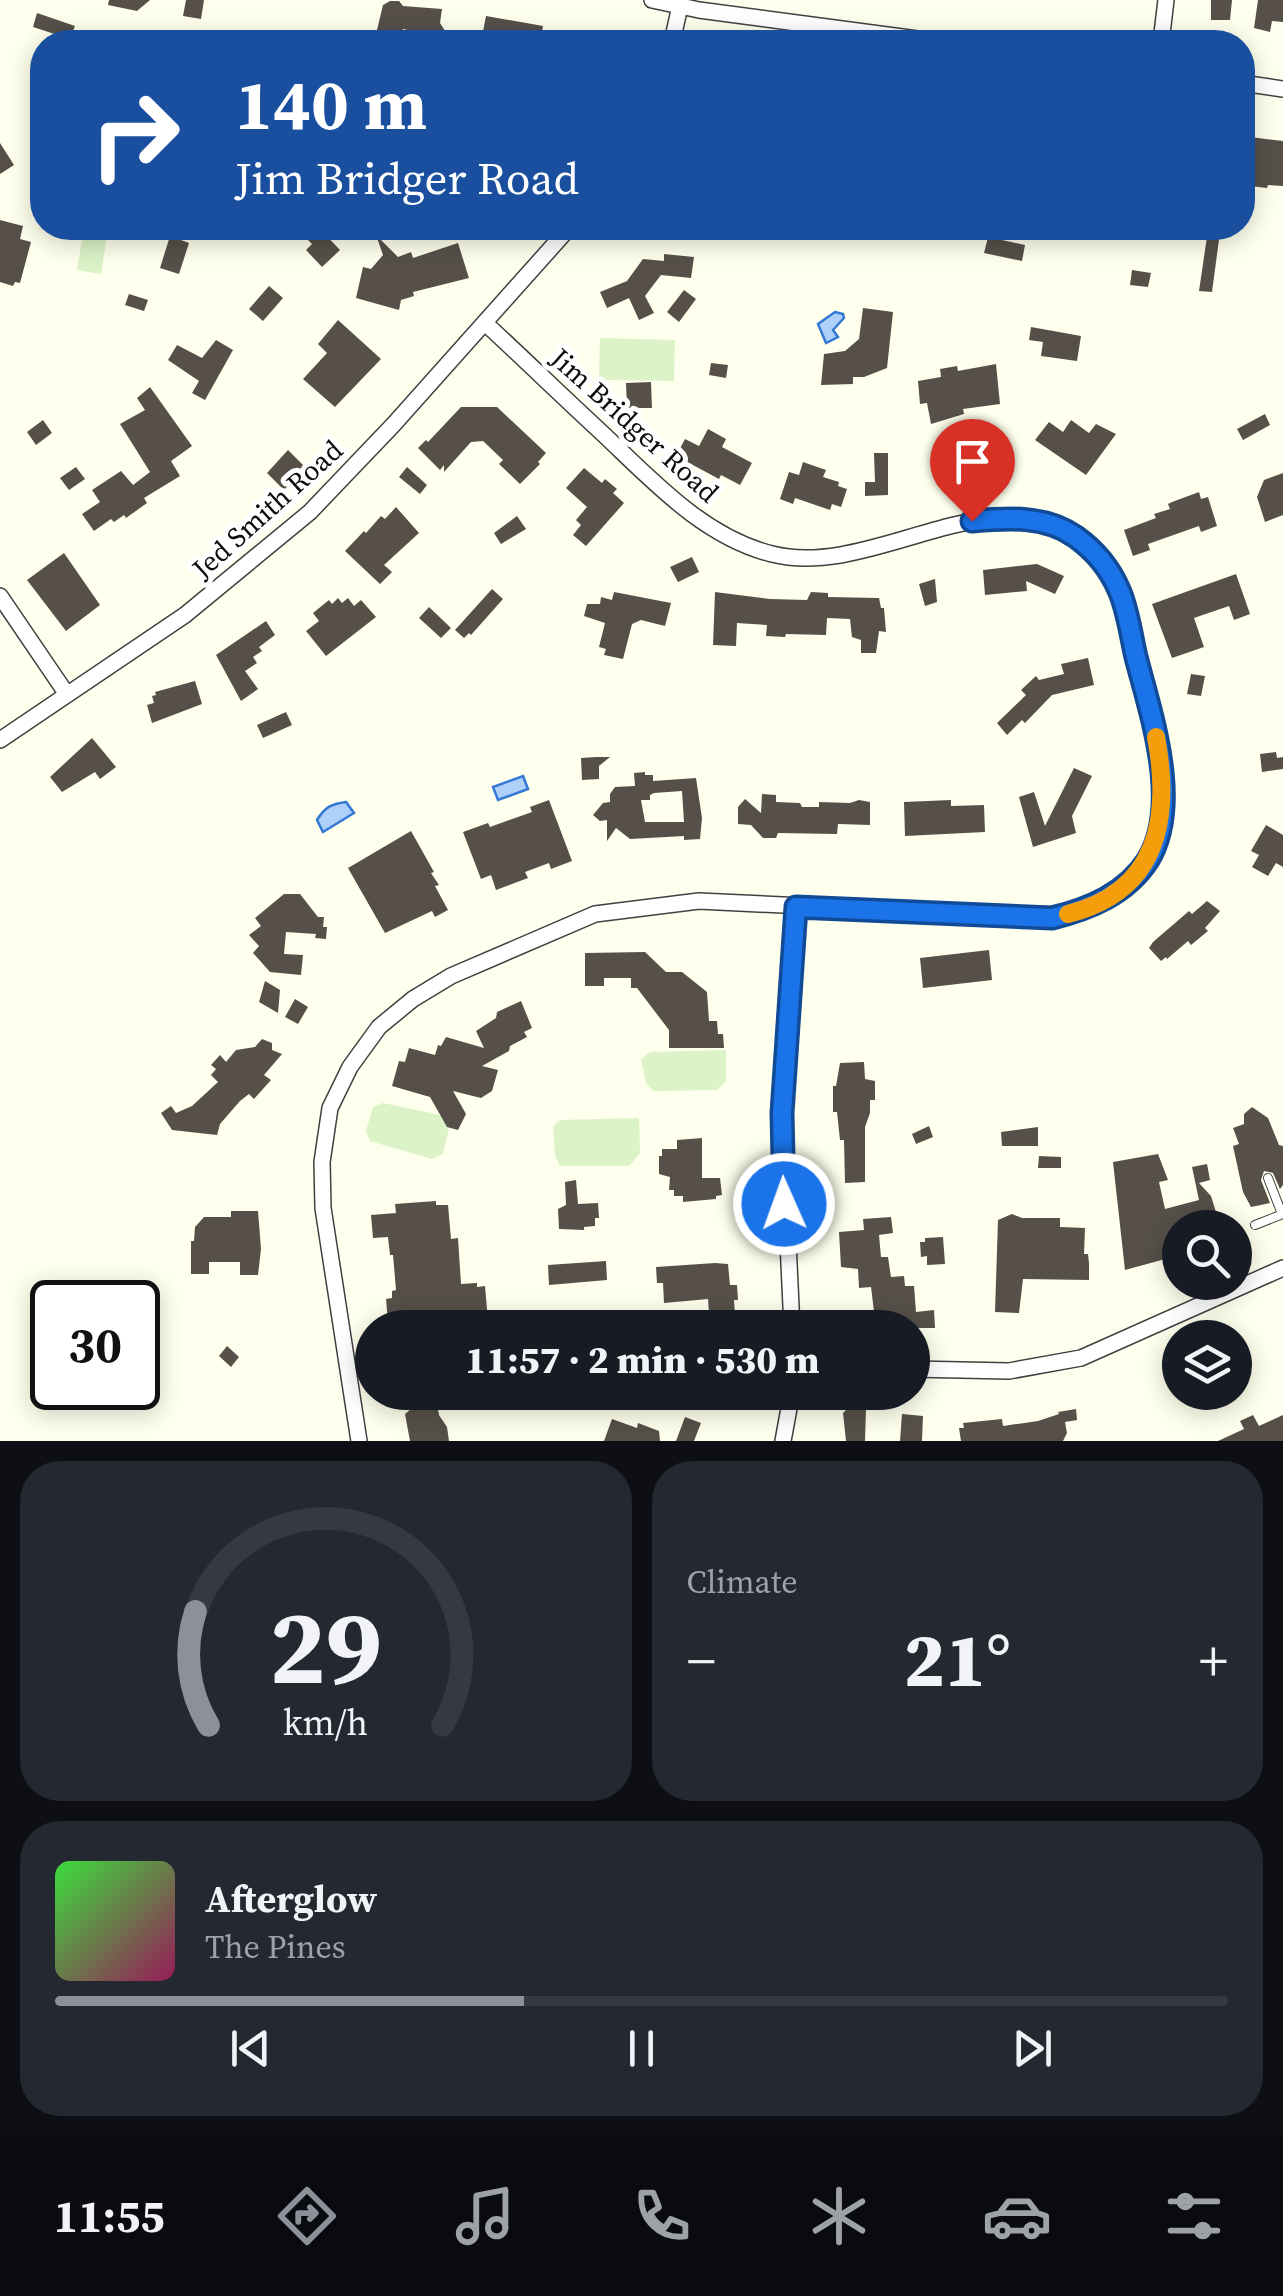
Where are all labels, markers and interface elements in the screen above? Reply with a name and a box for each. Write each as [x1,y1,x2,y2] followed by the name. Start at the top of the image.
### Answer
[235,56,427,152] text: 140 m
[70,70,200,200] icon: right
[235,147,579,209] text: Jim Bridger Road
[542,339,727,511] street label: Jim Bridger Road
[930,419,1015,522] pin
[183,431,351,587] street label: Jed Smith Road
[945,434,1000,489] icon: arrive
[732,1152,836,1256] position arrow
[1162,1210,1252,1410] map controls
[1162,1210,1252,1300] button: search
[30,1280,160,1410] speed limit sign: 30
[1162,1320,1252,1410] button: layers
[465,1334,820,1386] text: 11:57 · 2 min · 530 m
[687,1560,798,1604] text: Climate
[269,1575,382,1718] text: 29
[904,1608,1011,1711] text: 21°
[687,1623,716,1698] text: −
[1199,1623,1228,1698] text: +
[283,1698,368,1747] text: km/h
[205,1873,377,1925] text: Afterglow
[205,1925,346,1969] text: The Pines
[223,2021,278,2076] icon: previous
[614,2021,669,2076] icon: pause
[1005,2021,1060,2076] icon: next
[272,2181,342,2251] icon: directions
[450,2181,520,2251] icon: music
[627,2181,697,2251] icon: phone
[804,2181,874,2251] icon: climate
[982,2181,1052,2251] icon: car
[1159,2181,1229,2251] icon: filters
[54,2185,165,2247] text: 11:55

